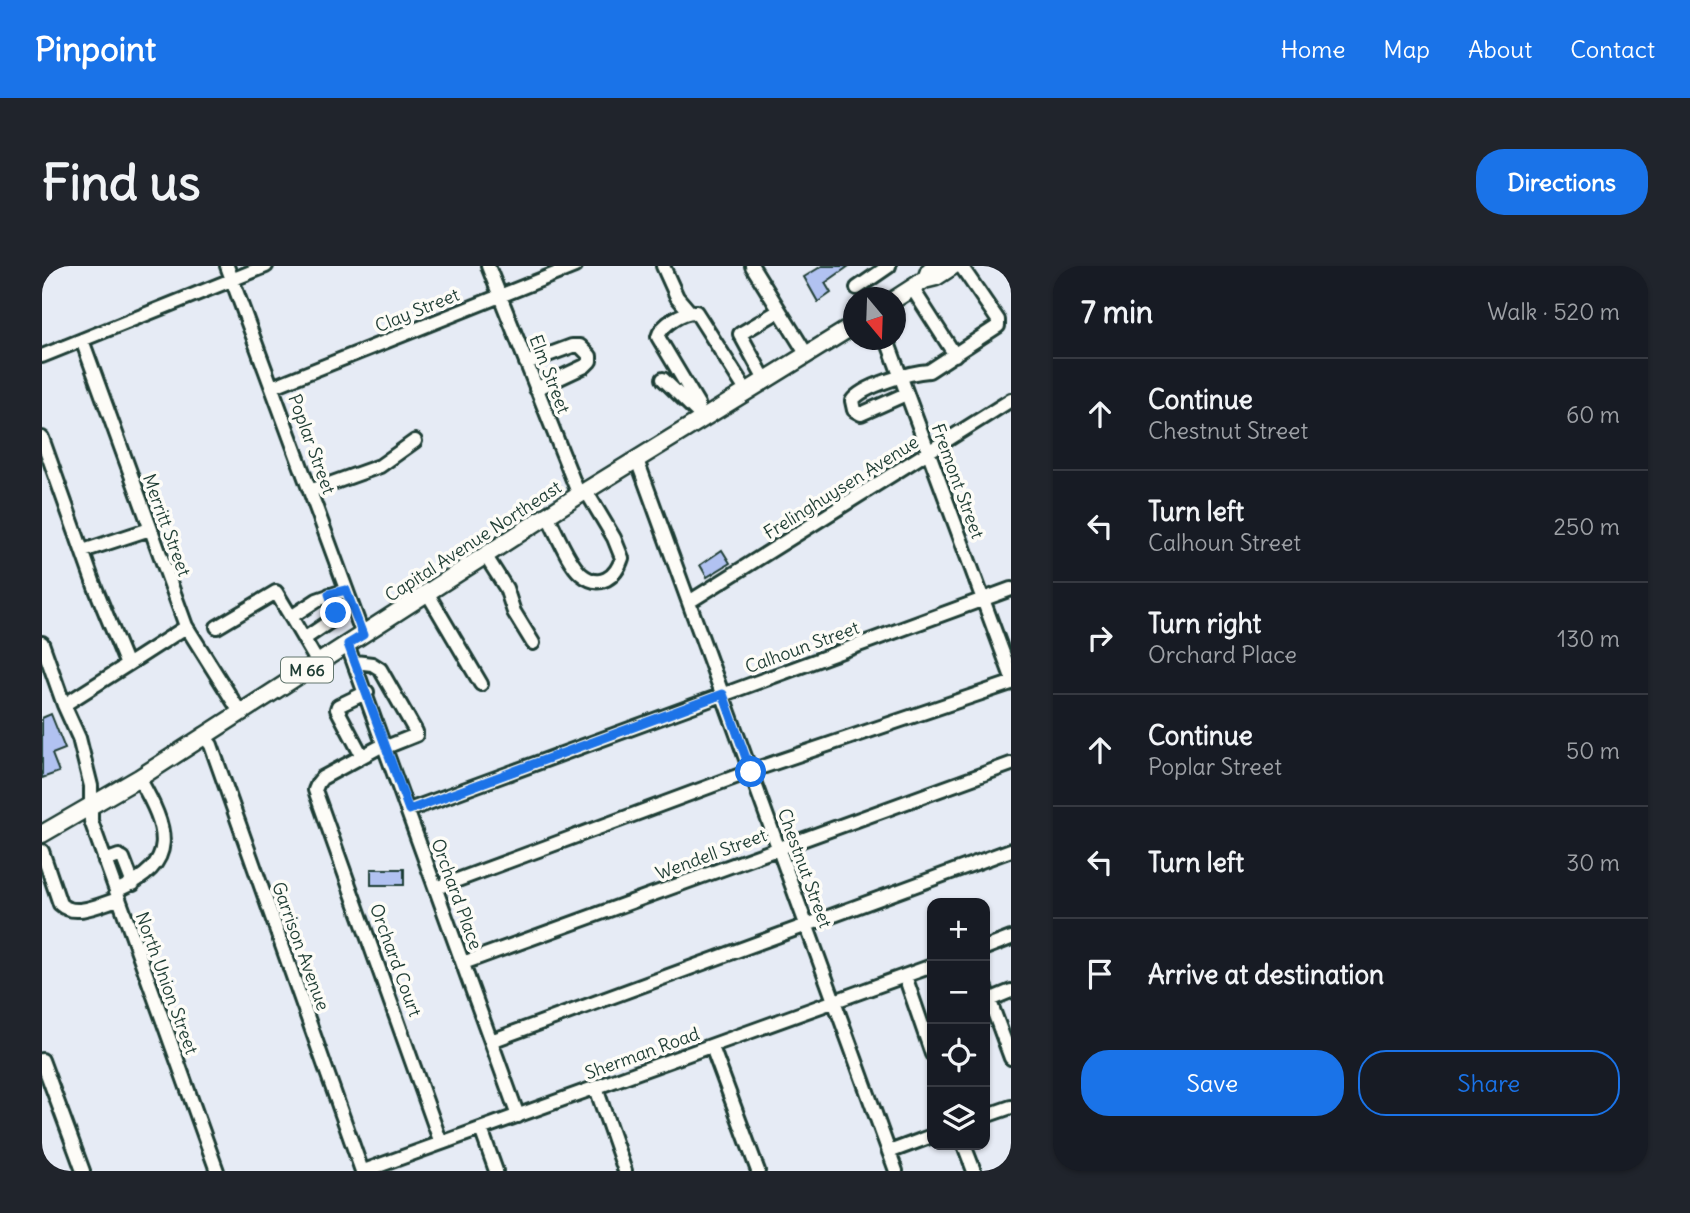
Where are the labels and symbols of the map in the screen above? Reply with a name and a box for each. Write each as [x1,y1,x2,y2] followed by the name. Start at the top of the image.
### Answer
[372,283,462,337] street label: Clay Street
[843,287,906,350] north arrow
[524,331,576,417] street label: Elm Street
[283,391,341,497] street label: Poplar Street
[927,420,989,542] street label: Fremont Street
[759,430,923,544] street label: Frelinghuysen Avenue
[138,471,196,579] street label: Merritt Street
[380,475,566,607] street label: Capital Avenue Northeast
[320,597,351,628] route end
[742,616,862,678] street label: Calhoun Street
[281,658,333,682] road number: M 66
[735,756,766,787] route start
[773,805,837,931] street label: Chestnut Street
[652,823,770,885] street label: Wendell Street
[426,835,488,953] street label: Orchard Place
[267,878,335,1014] street label: Garrison Avenue
[365,900,427,1020] street label: Orchard Court
[131,909,203,1057] street label: North Union Street
[581,1021,703,1084] street label: Sherman Road

